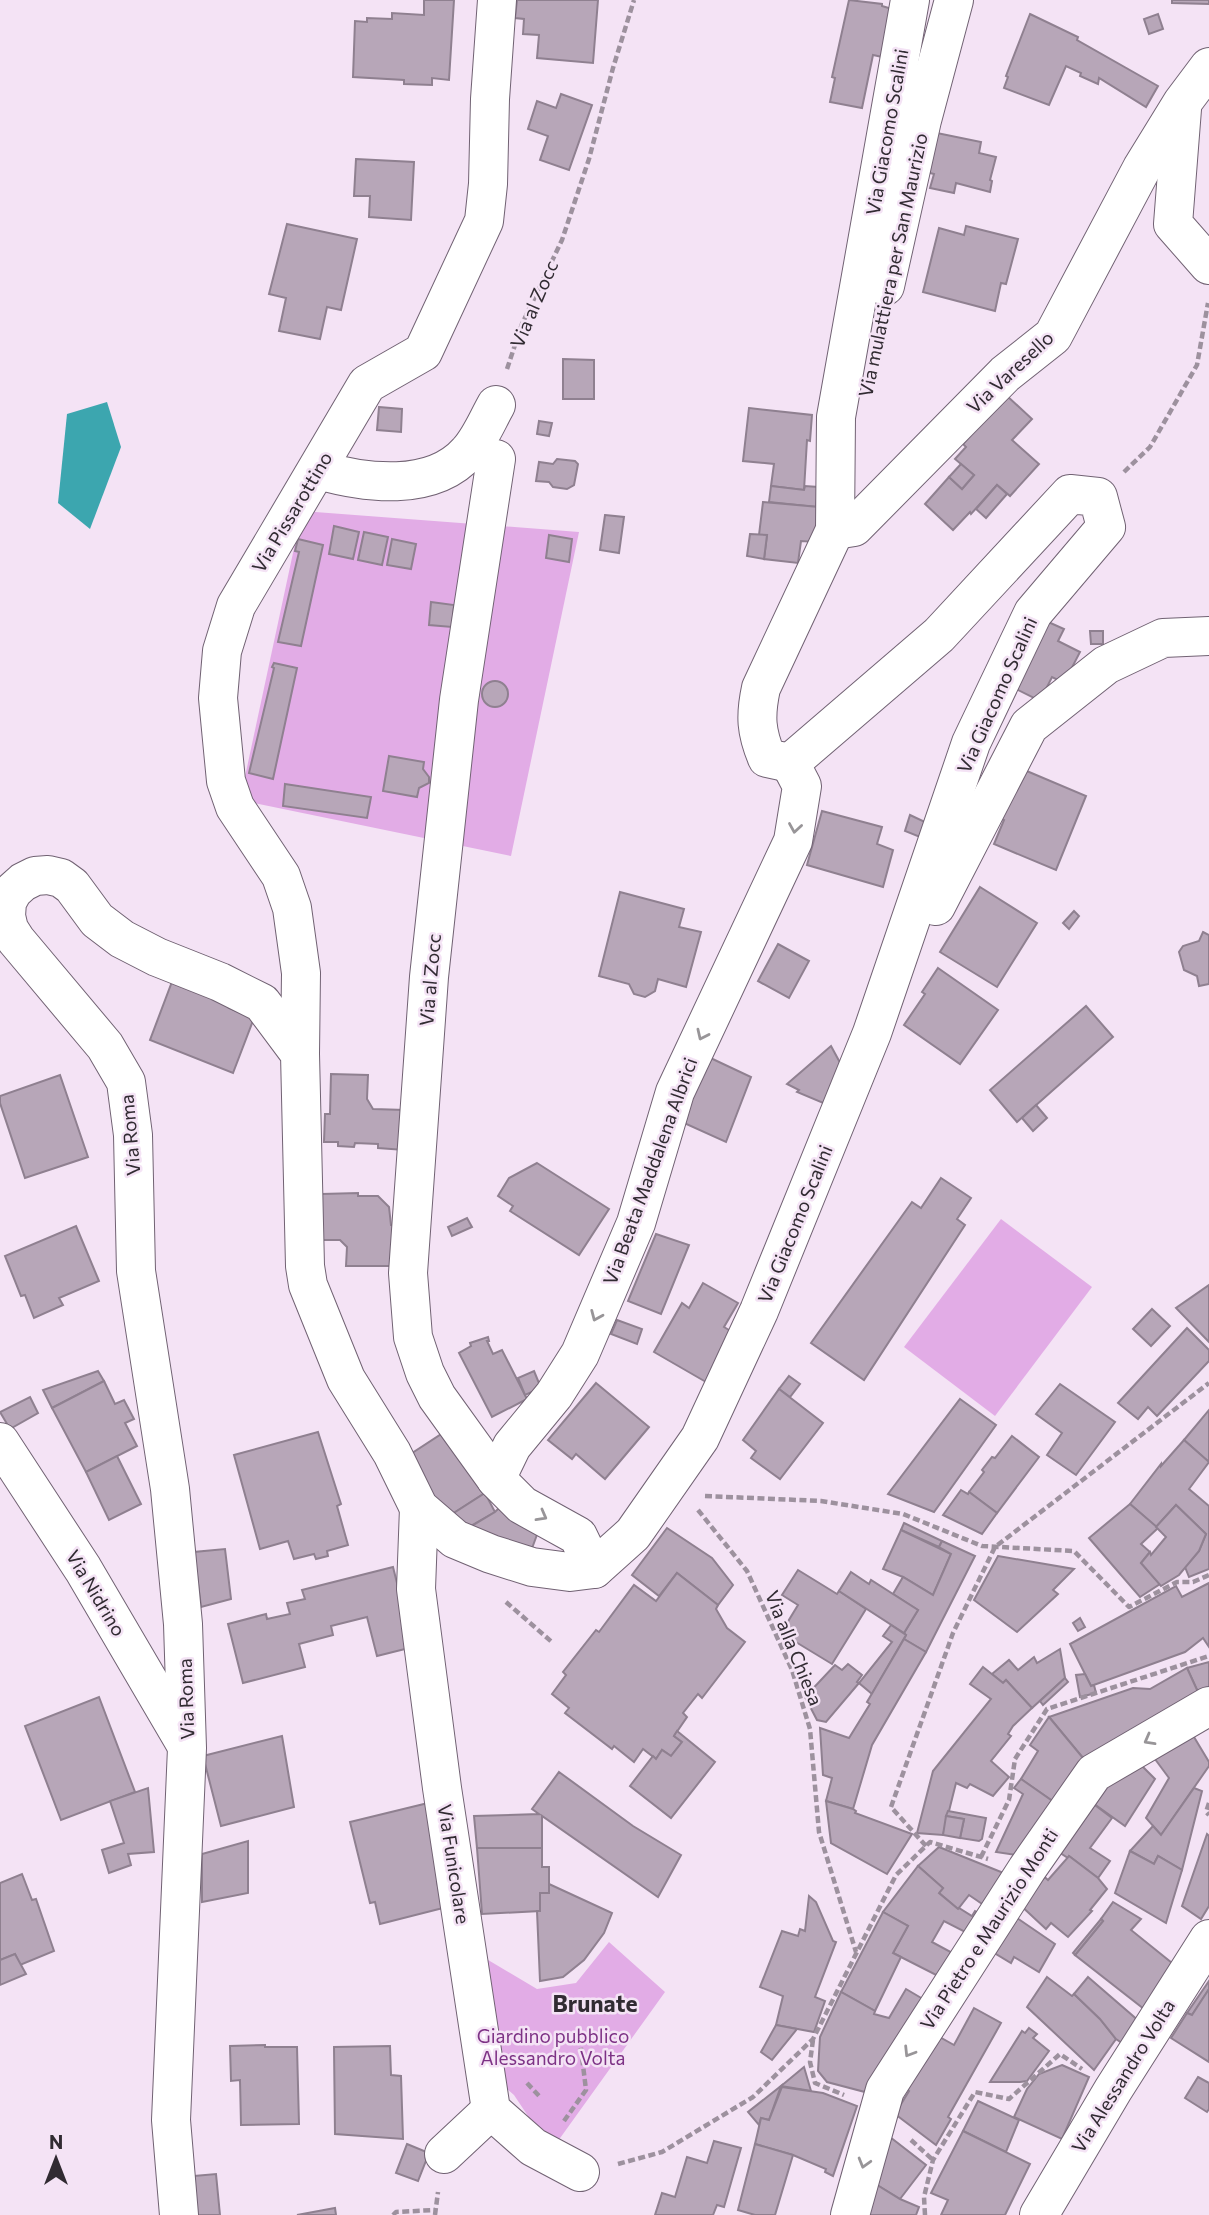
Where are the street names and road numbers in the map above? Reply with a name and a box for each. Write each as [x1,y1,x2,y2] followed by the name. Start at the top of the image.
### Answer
[861,47,912,217] street label: Via Giacomo Scalini
[853,131,932,399] street label: Via mulattiera per San Maurizio
[505,257,562,351] street label: Via al Zocc
[961,326,1058,418] street label: Via Varesello
[247,447,337,576] street label: Via Pissarottino
[952,613,1041,776] street label: Via Giacomo Scalini
[414,933,445,1027] street label: Via al Zocc
[598,1054,701,1288] street label: Via Beata Maddalena Albrici
[114,1093,145,1177] street label: Via Roma
[752,1141,837,1306] street label: Via Giacomo Scalini
[62,1546,131,1640] street label: Via Nidrino
[761,1587,828,1709] street label: Via alla Chiesa
[173,1658,198,1740] street label: Via Roma
[434,1802,475,1926] street label: Via Funicolare
[915,1824,1062,2034] street label: Via Pietro e Maurizio Monti
[1066,1995,1179,2157] street label: Via Alessandro Volta

